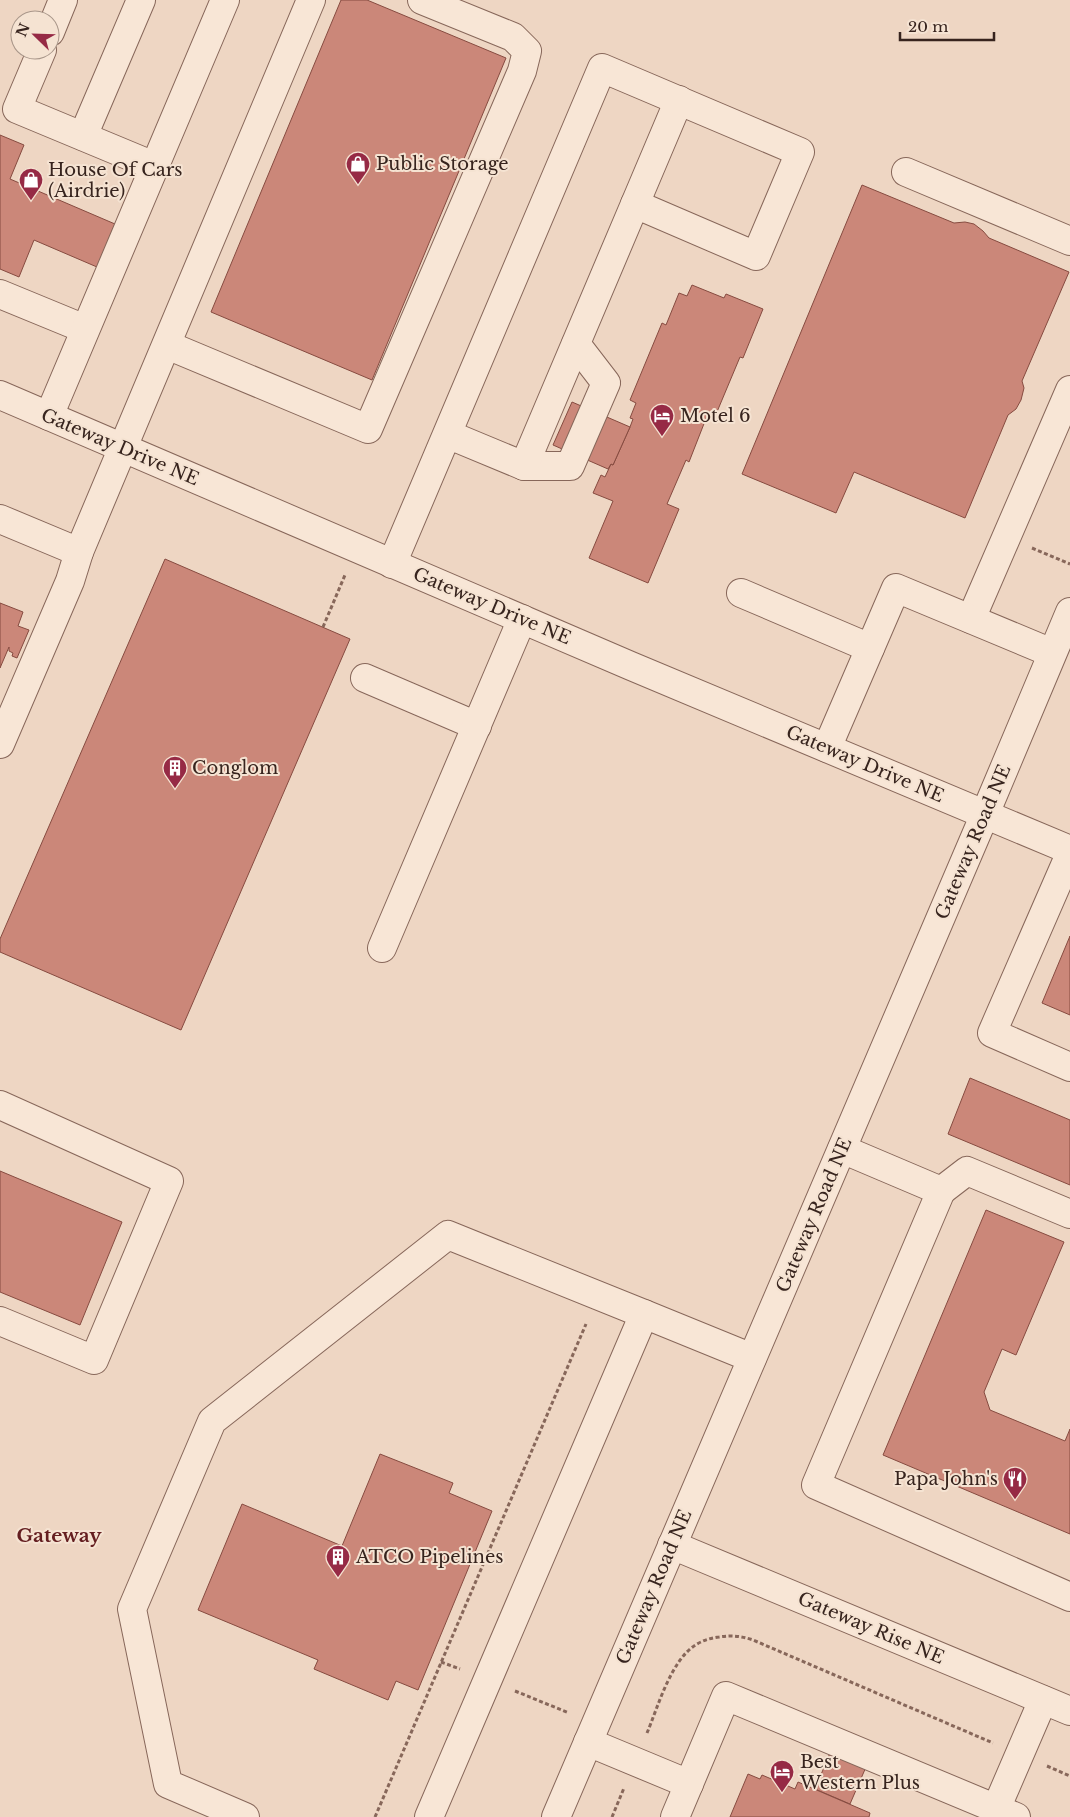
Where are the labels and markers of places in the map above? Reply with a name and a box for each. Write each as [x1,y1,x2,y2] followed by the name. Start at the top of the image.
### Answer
[345,151,371,185] shop icon: Public Storage
[376,153,509,175] place label: Public Storage
[48,159,182,202] place label: House Of Cars (Airdrie)
[18,167,44,201] shop icon: House Of Cars (Airdrie)
[649,403,675,437] hotel icon: Motel 6
[680,405,751,427] place label: Motel 6
[162,755,188,789] building icon: Conglom
[192,757,278,779] place label: Conglom
[1002,1466,1028,1500] restaurant icon: Papa John's
[894,1468,998,1490] place label: Papa John's
[325,1544,351,1578] building icon: ATCO Pipelines
[355,1546,503,1568] place label: ATCO Pipelines
[799,1751,920,1794] place label: Best Western Plus
[769,1759,795,1793] hotel icon: Best Western Plus

